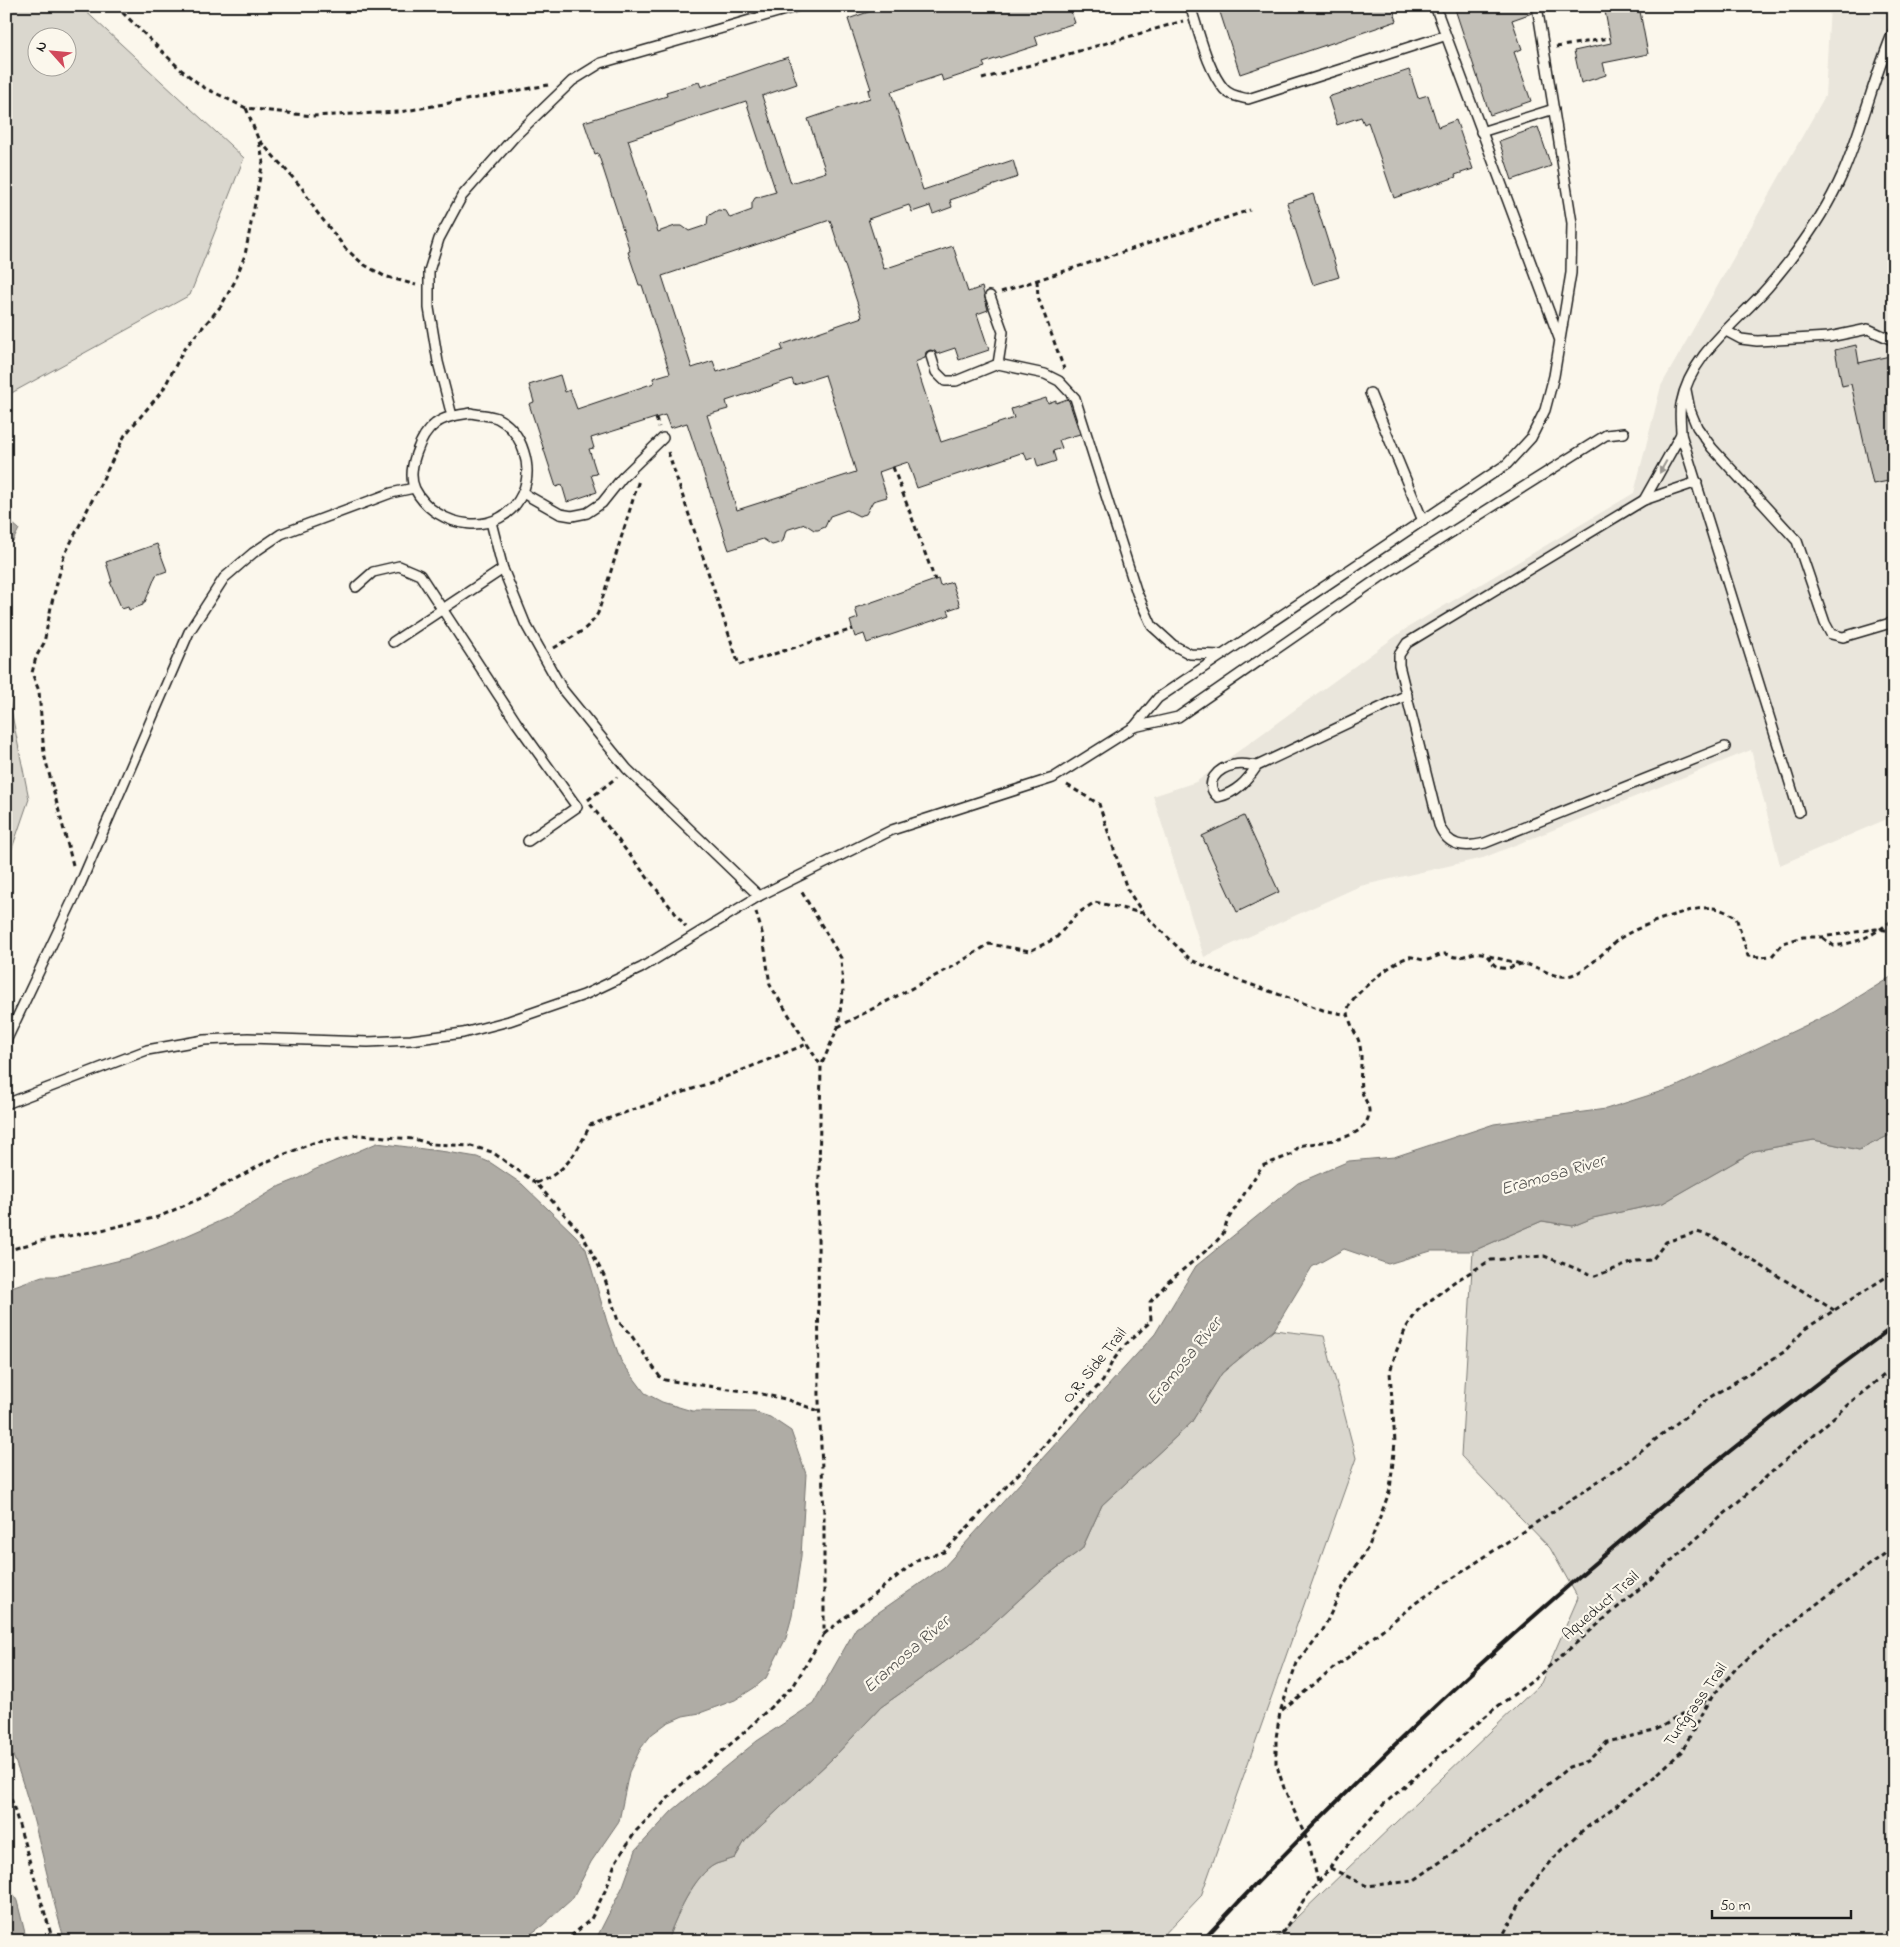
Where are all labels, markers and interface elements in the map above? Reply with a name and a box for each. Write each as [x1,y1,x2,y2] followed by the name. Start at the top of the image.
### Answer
[28,28,78,78] north arrow
[30,38,53,56] text: N
[1658,460,1667,473] one-way arrow
[1498,1148,1610,1203] water label: Eramosa River
[1141,1310,1230,1412] water label: Eramosa River
[1057,1323,1133,1409] street label: O.R. Side Trail
[1557,1565,1645,1646] street label: Aqueduct Trail
[858,1608,958,1700] water label: Eramosa River
[1658,1658,1734,1752] street label: Turfgrass Trail
[1712,1887,1851,1919] scale bar
[1720,1895,1751,1917] text: 50 m

